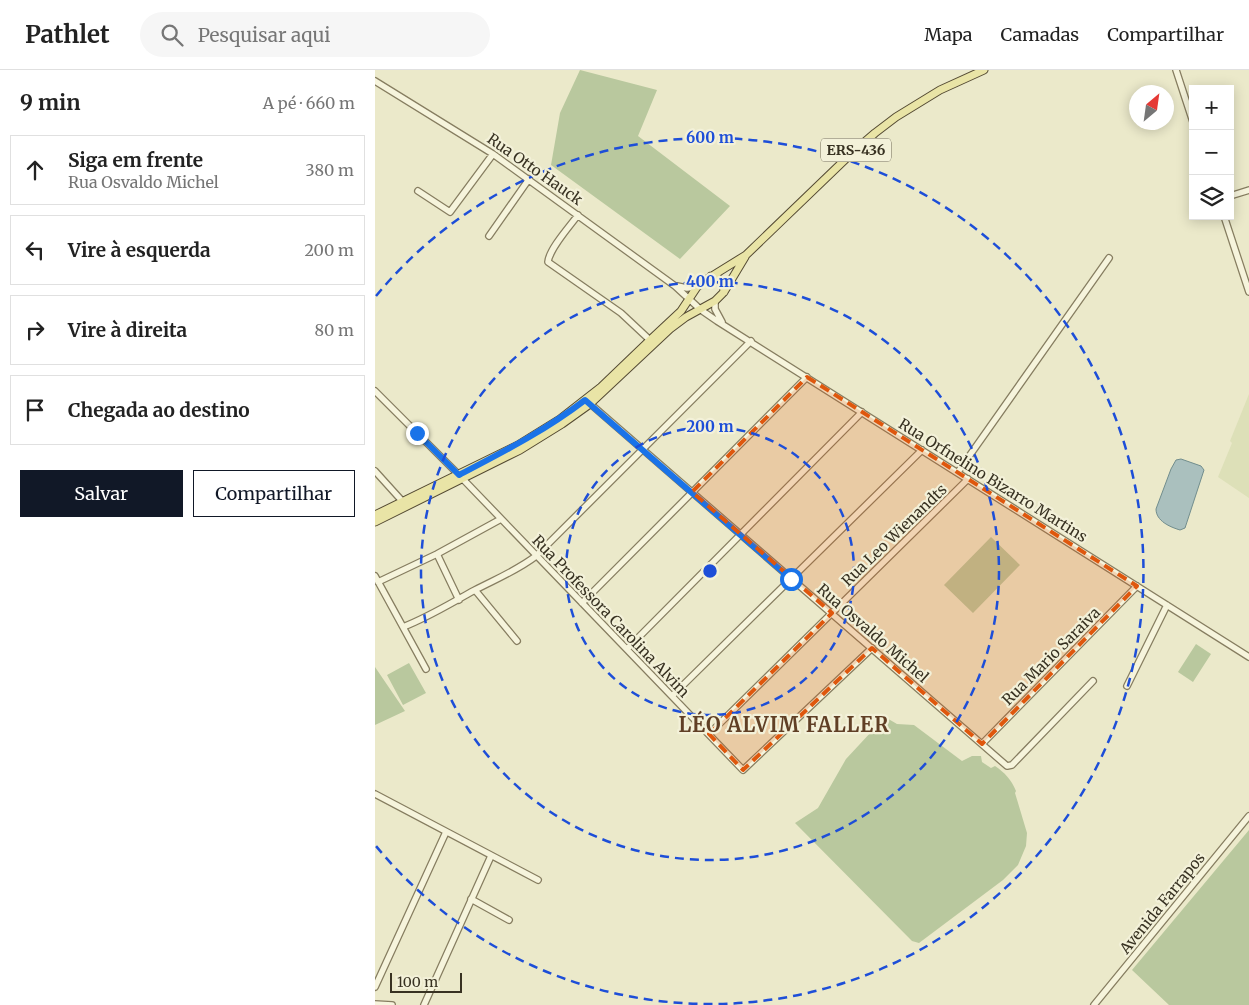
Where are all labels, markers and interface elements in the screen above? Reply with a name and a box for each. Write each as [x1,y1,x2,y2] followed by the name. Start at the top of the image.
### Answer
[140,12,490,57] search box
[25,19,110,50] text: Pathlet
[158,21,186,49] icon: search
[198,23,331,47] text: Pesquisar aqui
[924,23,973,46] text: Mapa
[1001,23,1079,46] text: Camadas
[1107,23,1224,46] text: Compartilhar
[1129,85,1174,130] north arrow
[1189,85,1234,220] map controls
[1189,85,1234,130] button: +
[20,89,80,116] text: 9 min
[263,93,355,113] text: A pé · 660 m
[686,128,734,147] text: 600 m
[484,129,587,209] street label: Rua Otto Hauck
[1189,130,1234,175] button: −
[821,138,891,162] road number: ERS-436
[68,148,203,172] text: Siga em frente
[21,156,49,184] icon: ahead
[306,160,354,180] text: 380 m
[68,172,219,192] text: Rua Osvaldo Michel
[1189,175,1234,220] button: layers
[21,236,49,264] icon: left
[68,238,211,262] text: Vire à esquerda
[304,240,354,260] text: 200 m
[686,272,734,291] text: 400 m
[21,316,49,344] icon: right
[68,318,187,342] text: Vire à direita
[315,320,354,340] text: 80 m
[21,396,49,424] icon: arrive
[68,398,250,422] text: Chegada ao destino
[895,414,1091,546] street label: Rua Orfnelino Bizarro Martins
[686,417,734,436] text: 200 m
[406,422,429,445] route end
[20,470,183,517] button: Salvar
[193,470,355,517] button: Compartilhar
[837,480,951,590] street label: Rua Leo Wienandts
[528,531,694,701] street label: Rua Professora Carolina Alvim
[701,562,719,580] centre of rings
[780,568,803,591] route start
[813,579,933,687] street label: Rua Osvaldo Michel
[998,603,1104,709] street label: Rua Mario Saraiva
[678,710,890,737] district label: LÉO ALVIM FALLER
[1115,848,1209,958] street label: Avenida Farrapos
[390,970,463,993] scale bar
[397,973,438,991] text: 100 m

